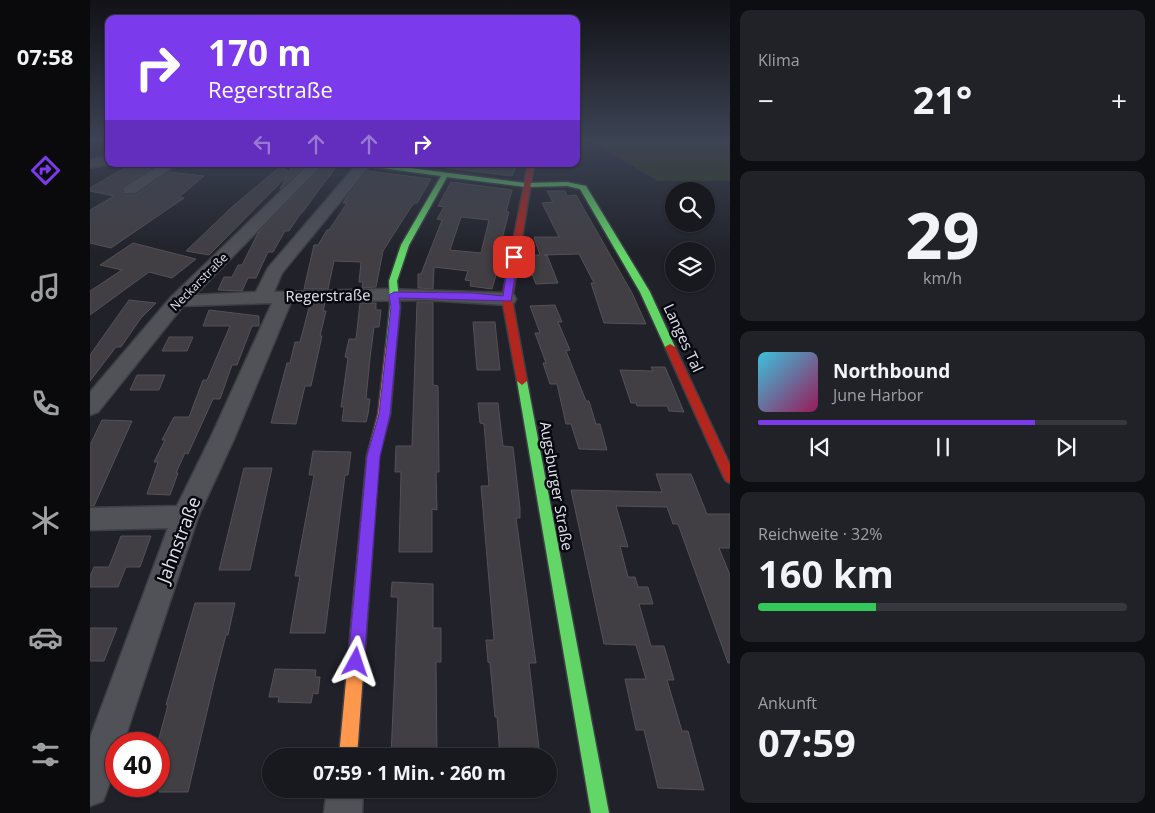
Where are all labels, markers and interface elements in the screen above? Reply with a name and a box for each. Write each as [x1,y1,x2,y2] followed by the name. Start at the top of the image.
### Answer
[208,29,312,76] text: 170 m
[125,35,190,100] icon: right
[17,41,73,71] text: 07:58
[758,49,800,71] text: Klima
[913,73,972,125] text: 21°
[208,74,333,104] text: Regerstraße
[758,81,774,119] text: −
[1111,81,1127,119] text: +
[249,130,277,158] icon: left
[302,130,330,158] icon: ahead
[355,130,383,158] icon: ahead
[408,130,436,158] icon: right
[28,153,63,188] icon: directions
[665,182,715,292] map controls
[665,182,715,232] button: search
[905,190,980,278] text: 29
[493,236,535,278] pin
[665,242,715,292] button: layers
[500,243,528,271] icon: arrive
[166,249,231,314] street label: Neckarstraße
[923,267,962,289] text: km/h
[28,270,63,305] icon: music
[285,284,371,306] street label: Regerstraße
[659,300,708,375] street label: Langes Tal
[833,358,950,384] text: Northbound
[833,384,923,406] text: June Harbor
[28,386,63,421] icon: phone
[536,420,578,552] street label: Augsburger Straße
[806,433,834,461] icon: previous
[929,433,957,461] icon: pause
[1052,433,1080,461] icon: next
[150,493,206,588] street label: Jahnstraße
[28,503,63,538] icon: climate
[758,523,883,545] text: Reichweite · 32%
[758,547,894,599] text: 160 km
[28,620,63,655] icon: car
[329,635,381,687] position arrow
[758,692,817,714] text: Ankunft
[758,716,856,768] text: 07:59
[105,732,170,797] speed limit sign: 40
[28,737,63,772] icon: filters
[313,760,506,786] text: 07:59 · 1 Min. · 260 m

